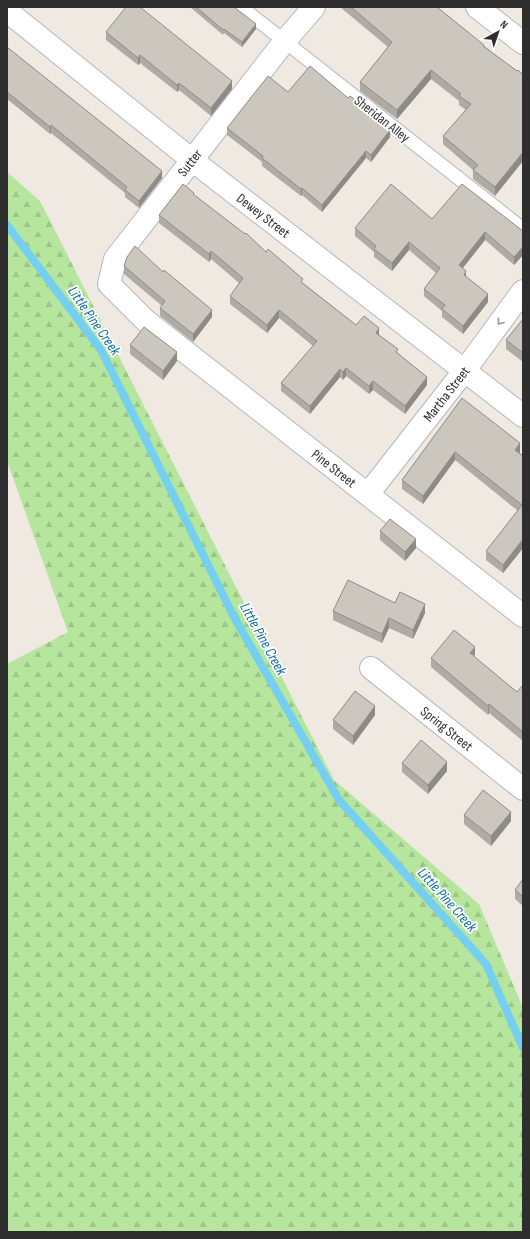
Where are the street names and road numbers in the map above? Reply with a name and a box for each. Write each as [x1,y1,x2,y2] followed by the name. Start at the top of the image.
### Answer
[351,92,414,146] street label: Sheridan Alley
[174,146,206,180] street label: Sutter
[233,189,294,241] street label: Dewey Street
[419,363,473,425] street label: Martha Street
[308,445,360,491] street label: Pine Street
[417,702,476,754] street label: Spring Street

